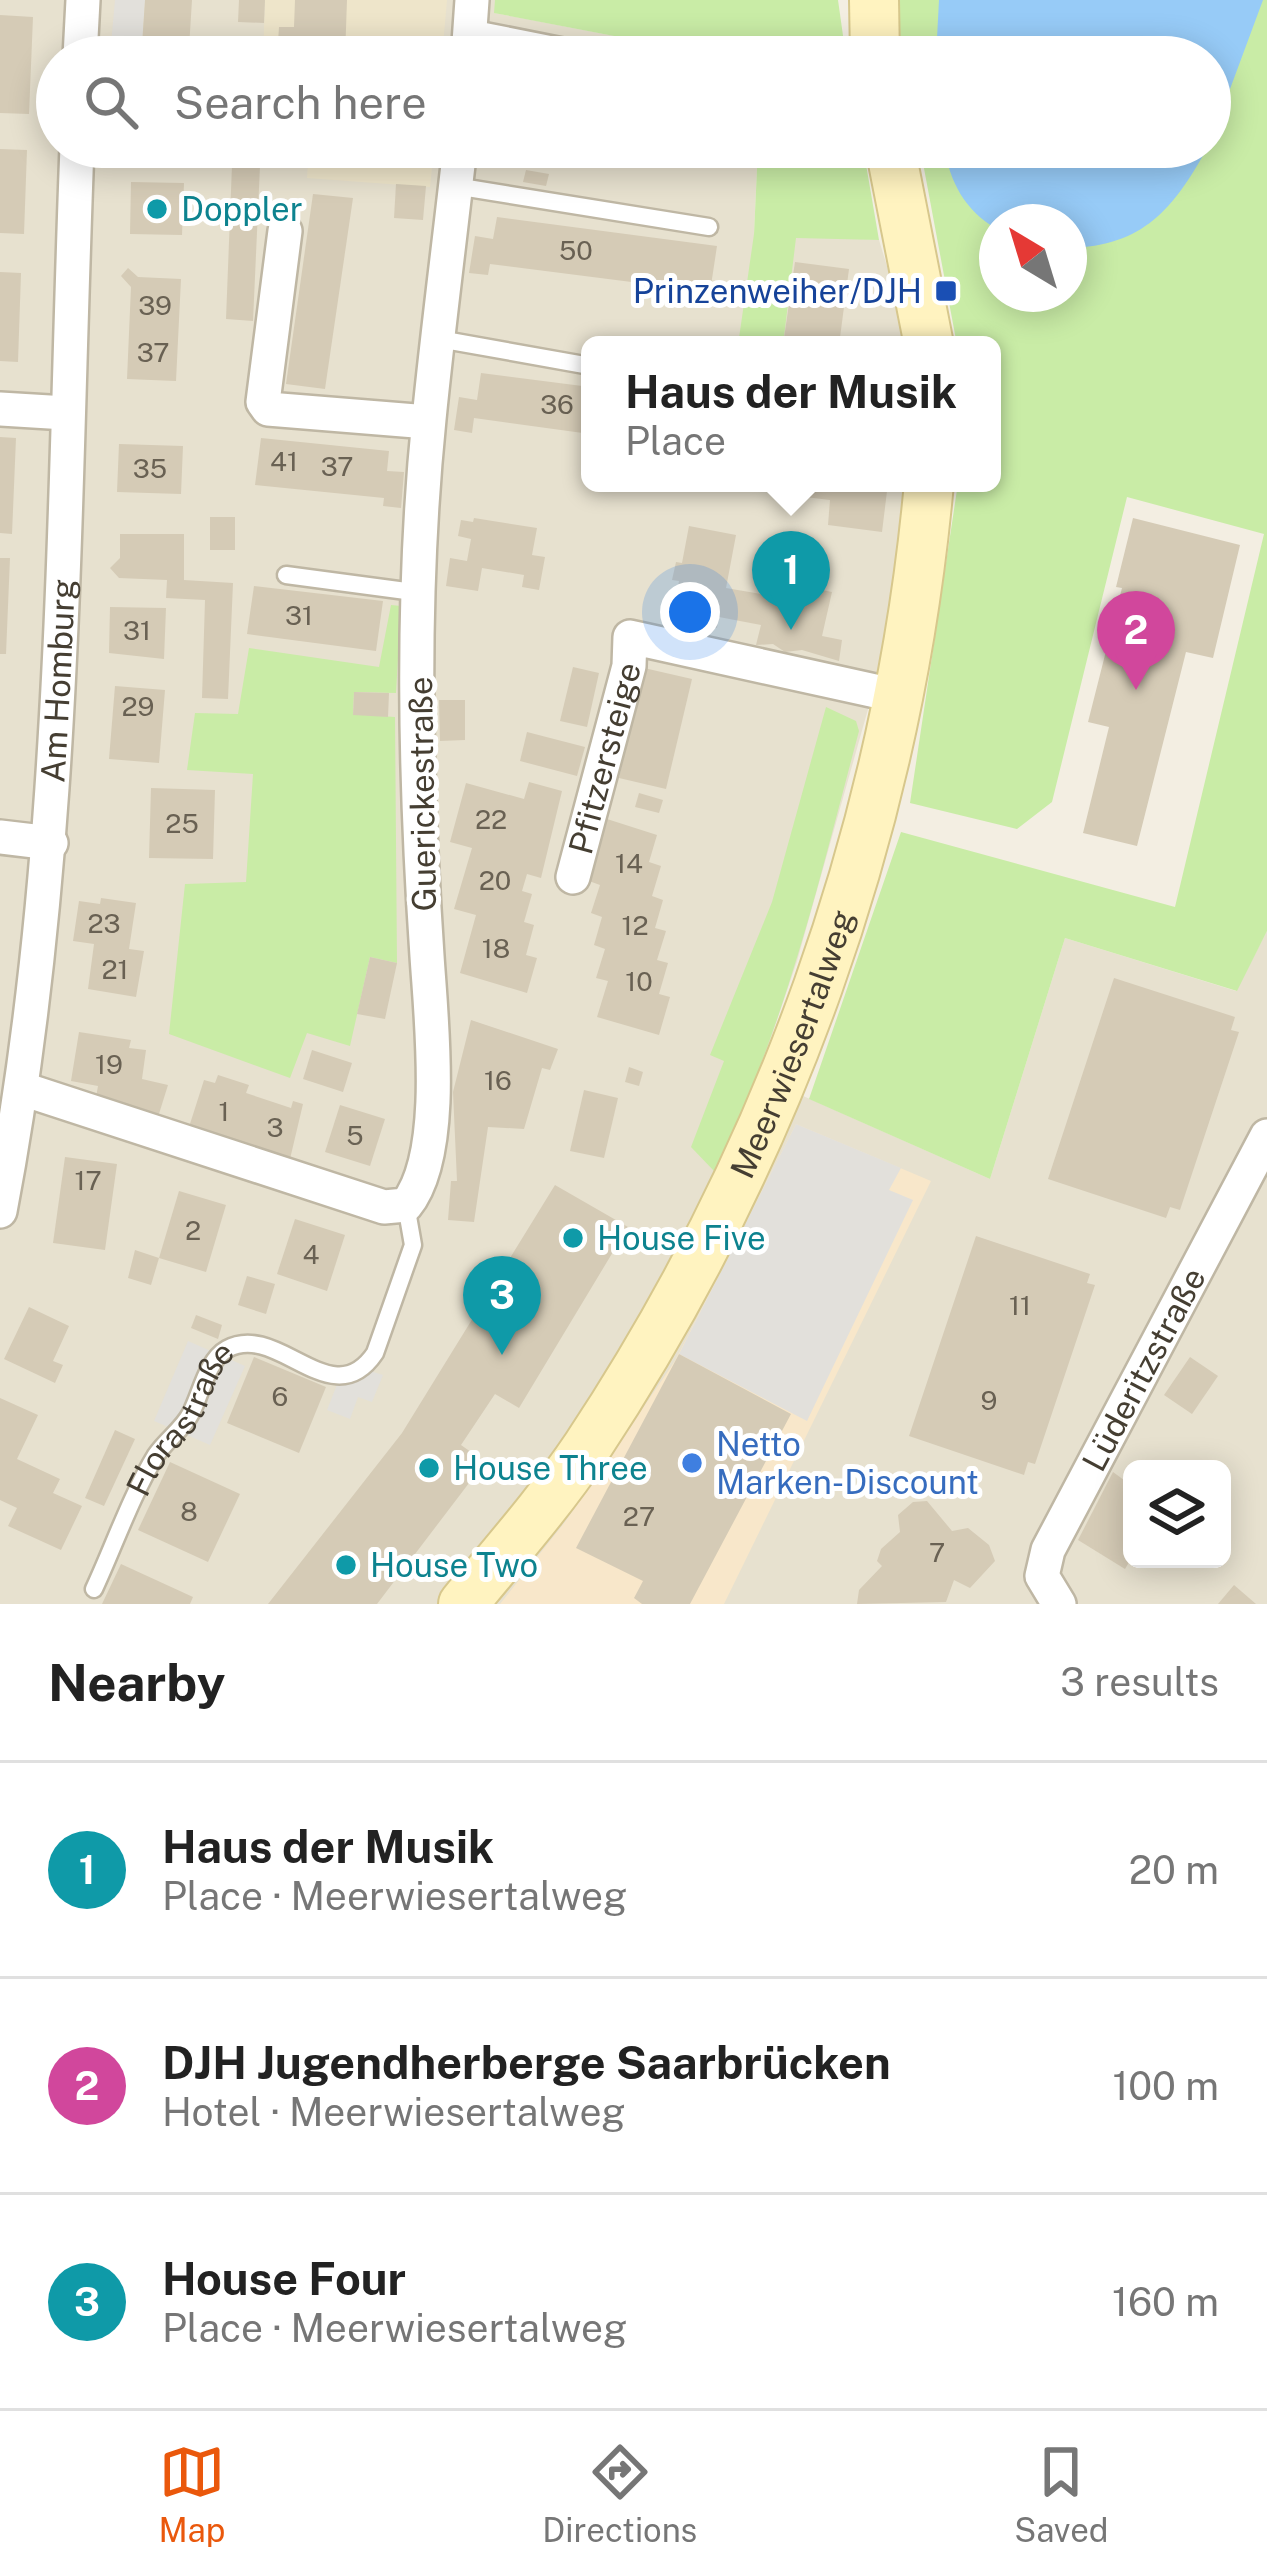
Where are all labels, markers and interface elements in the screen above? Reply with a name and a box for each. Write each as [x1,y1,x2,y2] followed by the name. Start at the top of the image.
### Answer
[36,36,1231,168] search box
[78,69,144,135] icon: search
[174,76,427,129] text: Search here
[181,190,303,228] place label: Doppler
[144,196,170,222] marker: Doppler
[979,204,1087,312] north arrow
[559,234,593,266] house number: 50
[633,272,922,310] place label: Prinzenweiher/DJH
[933,278,959,304] marker: Prinzenweiher/DJH
[138,289,172,321] house number: 39
[137,336,169,368] house number: 37
[581,336,1001,492] popup
[625,365,957,418] text: Haus der Musik
[540,388,574,420] house number: 36
[625,418,726,464] text: Place
[270,445,298,477] house number: 41
[321,450,353,482] house number: 37
[133,452,167,484] house number: 35
[752,531,830,630] pin: 1
[33,578,82,784] street label: Am Homburg
[660,582,720,642] your location
[1097,591,1175,690] pin: 2
[285,599,313,631] house number: 31
[123,614,151,646] house number: 31
[561,658,648,858] street label: Pfitzersteige
[401,676,443,912] street label: Guerickestraße
[122,690,154,722] house number: 29
[475,803,507,835] house number: 22
[165,807,199,839] house number: 25
[615,847,643,879] house number: 14
[479,864,511,896] house number: 20
[723,905,861,1184] street label: Meerwiesertalweg
[87,907,121,939] house number: 23
[621,909,649,941] house number: 12
[482,932,510,964] house number: 18
[101,953,129,985] house number: 21
[625,965,653,997] house number: 10
[95,1048,123,1080] house number: 19
[484,1064,512,1096] house number: 16
[219,1095,230,1127] house number: 1
[266,1111,284,1143] house number: 3
[346,1119,364,1151] house number: 5
[74,1164,102,1196] house number: 17
[185,1214,201,1246] house number: 2
[597,1219,766,1257] place label: House Five
[560,1225,586,1251] marker: House Five
[303,1238,320,1270] house number: 4
[463,1256,541,1355] pin: 3
[1074,1261,1213,1477] street label: Lüderitzstraße
[1009,1289,1031,1321] house number: 11
[118,1332,241,1502] street label: Florastraße
[272,1380,288,1412] house number: 6
[981,1384,997,1416] house number: 9
[716,1425,979,1501] place label: Netto Marken-Discount
[453,1449,648,1487] place label: House Three
[679,1450,705,1476] marker: Netto Marken-Discount
[416,1455,442,1481] marker: House Three
[1123,1460,1231,1568] map controls
[1123,1460,1231,1568] button: layers
[180,1495,198,1527] house number: 8
[623,1500,655,1532] house number: 27
[929,1536,945,1568] house number: 7
[370,1546,538,1584] place label: House Two
[333,1552,359,1578] marker: House Two
[48,1653,225,1712] text: Nearby
[1060,1659,1219,1705] text: 3 results
[162,1820,494,1873] text: Haus der Musik
[79,1847,95,1893] text: 1
[1129,1847,1219,1893] text: 20 m
[162,1873,627,1919] text: Place · Meerwiesertalweg
[162,2036,891,2089] text: DJH Jugendherberge Saarbrücken
[75,2063,99,2109] text: 2
[1112,2063,1219,2109] text: 100 m
[162,2089,626,2135] text: Hotel · Meerwiesertalweg
[162,2252,406,2305] text: House Four
[74,2279,100,2325] text: 3
[1112,2279,1219,2325] text: 160 m
[162,2305,627,2351] text: Place · Meerwiesertalweg
[158,2439,225,2549] tab: Map
[542,2439,697,2549] tab: Directions
[1014,2439,1109,2549] tab: Saved

